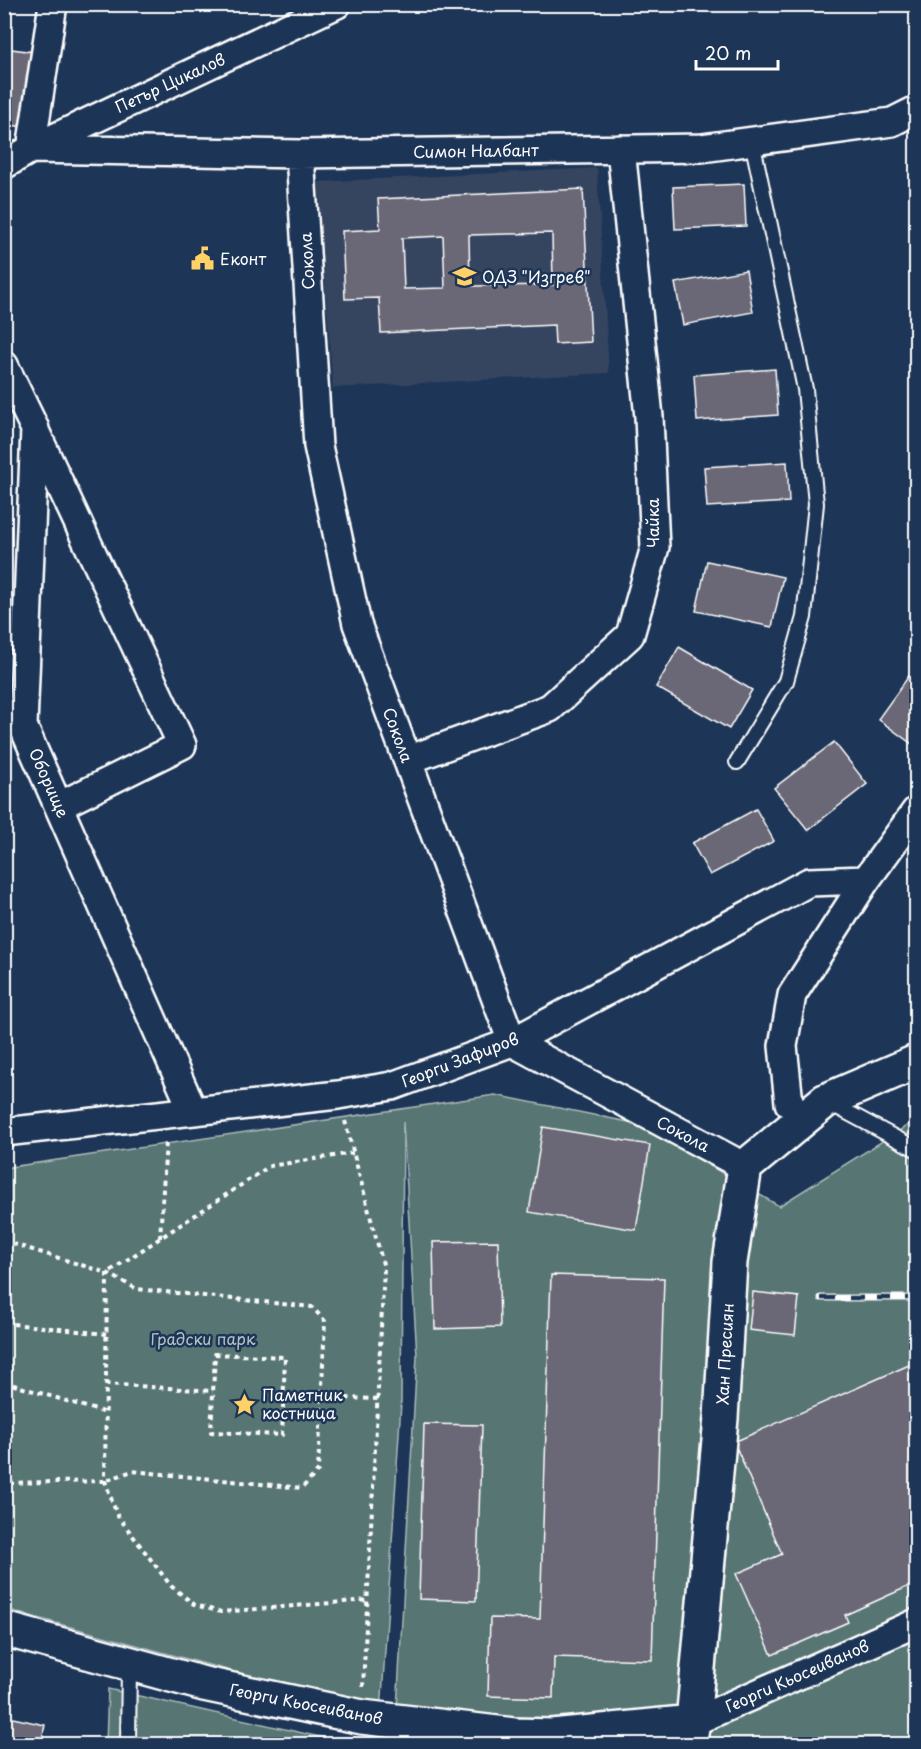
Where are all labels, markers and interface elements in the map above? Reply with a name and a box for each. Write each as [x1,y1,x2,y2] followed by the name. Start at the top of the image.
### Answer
[696,33,778,71] scale bar
[705,39,751,66] text: 20 m
[111,46,229,118] street label: Петър Цикалов
[413,137,539,163] street label: Симон Налбант
[293,232,319,290] street label: Сокола
[189,246,215,272] public building icon: Еконт
[220,246,267,270] place label: Еконт
[451,264,477,290] school or university icon: ОДЗ "Изгрев"
[482,264,591,288] place label: ОДЗ "Изгрев"
[640,498,664,548] street label: Чайка
[378,704,420,766] street label: Сокола
[24,744,76,821] street label: Оборище
[398,1026,522,1092] street label: Георги Зафиров
[653,1109,714,1157] street label: Сокола
[709,1302,739,1406] street label: Хан Пресиян
[150,1326,256,1350] park label: Градски парк
[262,1382,343,1424] place label: Паметник костница
[231,1391,257,1417] place icon: Паметник костница
[721,1633,872,1718] street label: Георги Кьосеиванов
[228,1676,385,1730] street label: Георги Кьосеиванов

